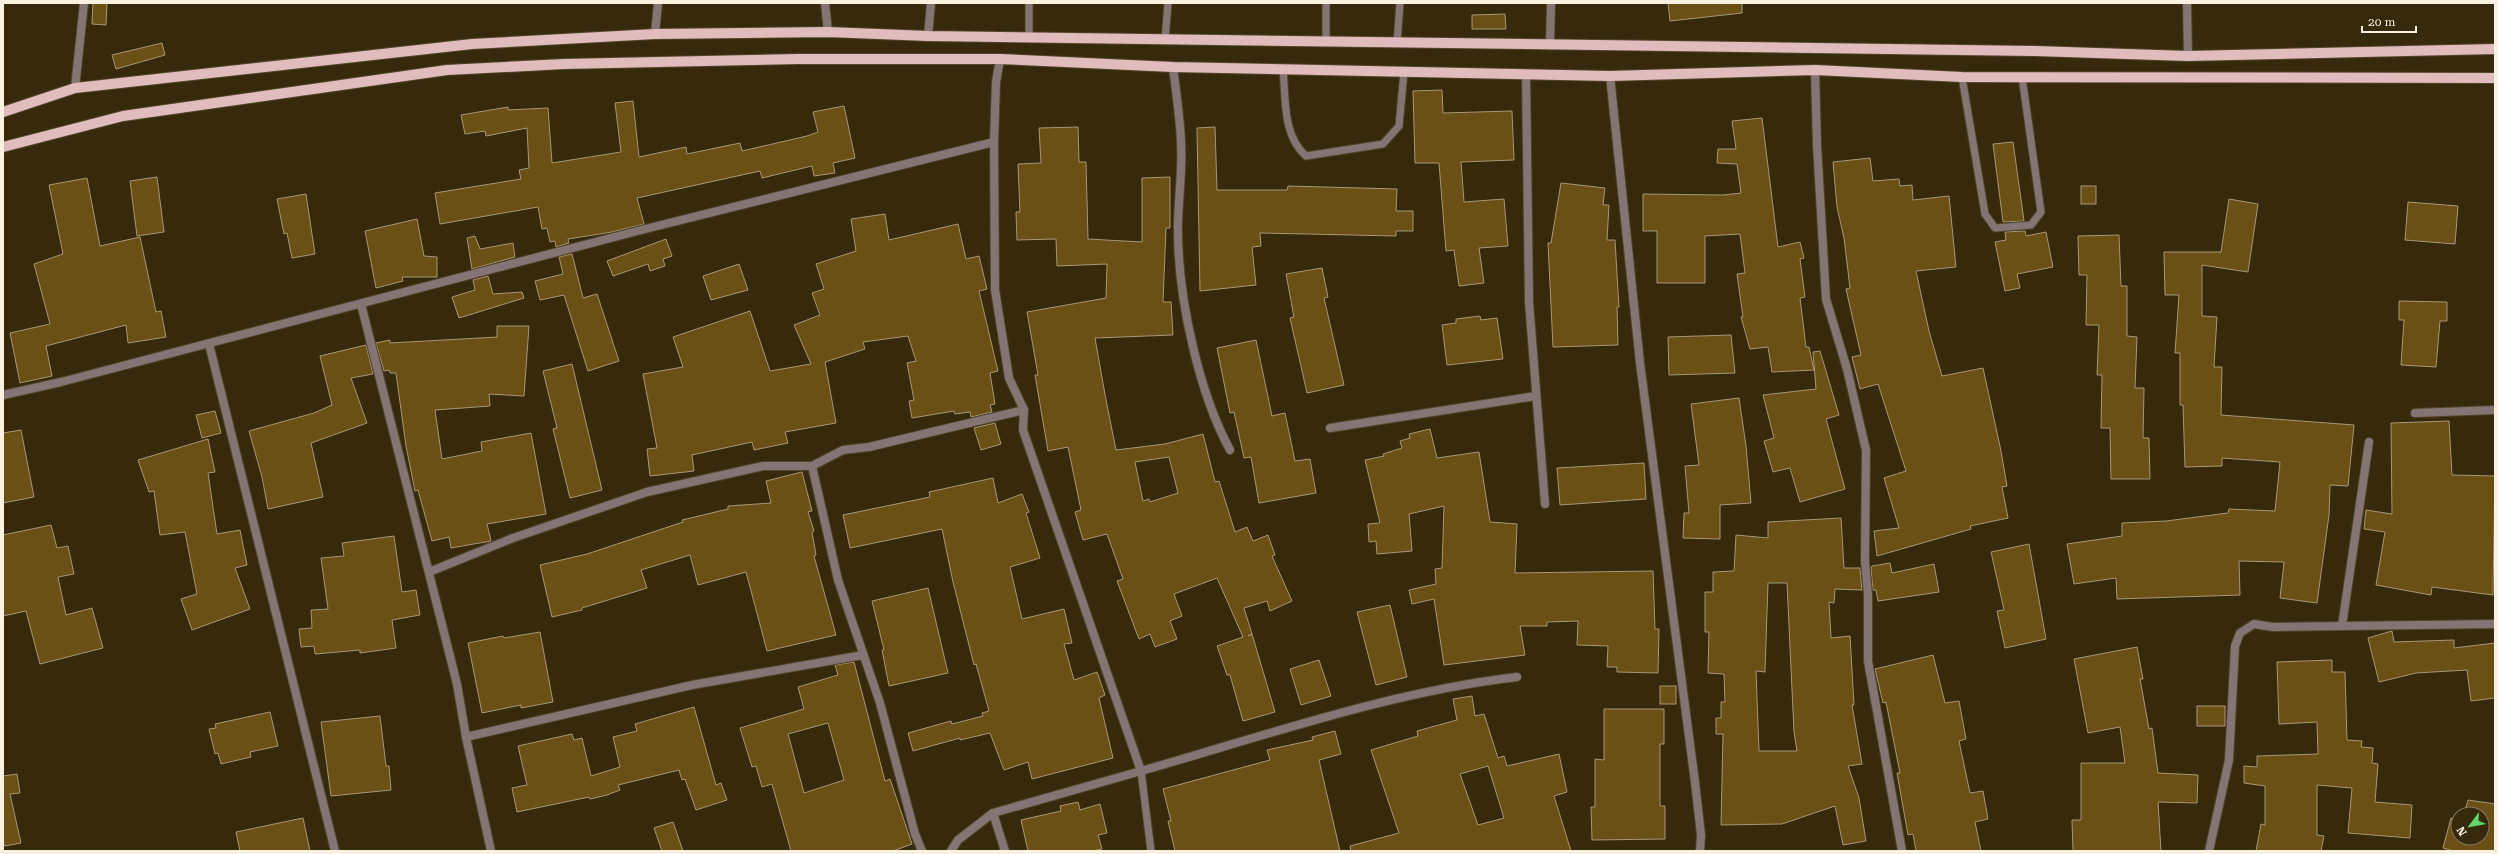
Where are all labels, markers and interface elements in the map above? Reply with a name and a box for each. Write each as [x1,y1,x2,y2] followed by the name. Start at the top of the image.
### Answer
[2362,8,2416,34] scale bar
[2368,15,2395,29] text: 20 m
[2450,806,2490,846] north arrow
[2454,824,2470,838] text: N

